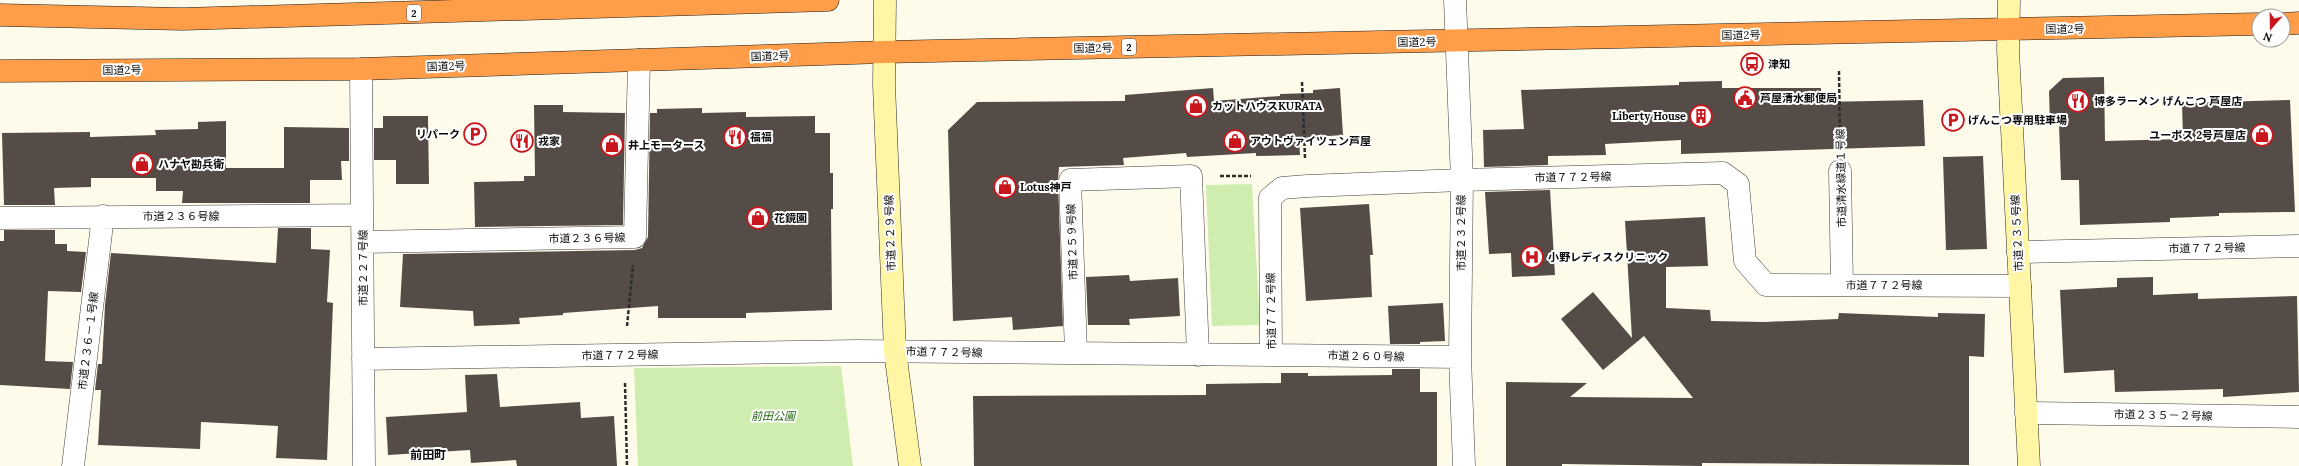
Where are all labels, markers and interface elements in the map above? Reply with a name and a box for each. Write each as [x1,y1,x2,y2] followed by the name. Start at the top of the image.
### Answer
[407,5,421,21] road number: 2
[2251,8,2291,48] north arrow
[2045,22,2085,36] street label: 国道2号
[1721,28,1761,42] street label: 国道2号
[2261,29,2274,45] text: N
[1397,35,1437,49] street label: 国道2号
[1122,39,1136,55] road number: 2
[1073,41,1113,55] street label: 国道2号
[750,48,790,64] street label: 国道2号
[1739,51,1765,77] bus stop icon: 津知
[1768,57,1790,71] place label: 津知
[426,58,466,74] street label: 国道2号
[102,63,142,77] street label: 国道2号
[1732,85,1758,111] public building icon: 芦屋清水郵便局
[2065,88,2091,114] restaurant icon: 博多ラーメン げんこつ 芦屋店
[1760,91,1837,105] place label: 芦屋清水郵便局
[1183,93,1209,119] shop icon: カットハウスKURATA
[2094,94,2242,108] place label: 博多ラーメン げんこつ 芦屋店
[1212,99,1323,113] place label: カットハウスKURATA
[1688,103,1714,129] building icon: Liberty House
[1940,107,1966,133] parking icon: げんこつ専用駐車場
[1612,109,1686,123] place label: Liberty House
[1968,113,2067,127] place label: げんこつ専用駐車場
[462,121,488,147] parking icon: リパーク
[2249,122,2275,148] shop icon: ユーポス 2号芦屋店
[722,124,748,150] restaurant icon: 福福
[416,127,460,141] place label: リパーク
[509,128,535,154] restaurant icon: 戎家
[1222,128,1248,154] shop icon: アウトヴァイツェン芦屋
[1833,128,1849,228] street label: 市道清水緑道１号線
[2149,128,2246,142] place label: ユーポス 2号芦屋店
[750,130,772,144] place label: 福福
[599,132,625,158] shop icon: 井上モータース
[538,134,560,148] place label: 戎家
[1250,134,1371,148] place label: アウトヴァイツェン芦屋
[628,138,704,152] place label: 井上モータース
[129,151,155,177] shop icon: ハナヤ勘兵衛
[158,157,224,171] place label: ハナヤ勘兵衛
[1534,169,1612,185] street label: 市道７７２号線
[992,174,1018,200] shop icon: Lotus神戸
[1020,180,1072,194] place label: Lotus神戸
[882,194,898,272] street label: 市道２２９号線
[2008,194,2026,272] street label: 市道２３５号線
[1454,195,1468,272] street label: 市道２３２号線
[1064,203,1080,281] street label: 市道２５９号線
[745,205,771,231] shop icon: 花鏡園
[143,209,220,223] street label: 市道２３６号線
[774,211,807,225] place label: 花鏡園
[356,230,370,307] street label: 市道２２７号線
[548,230,626,246] street label: 市道２３６号線
[2168,240,2246,256] street label: 市道７７２号線
[1519,244,1545,270] hospital icon: 小野レディスクリニック
[1548,250,1668,264] place label: 小野レディスクリニック
[1263,272,1279,350] street label: 市道７７２号線
[1846,278,1923,292] street label: 市道７７２号線
[75,291,101,391] street label: 市道２３６－１号線
[905,344,983,360] street label: 市道７７２号線
[581,347,659,363] street label: 市道７７２号線
[1327,348,1405,364] street label: 市道２６０号線
[2113,407,2213,423] street label: 市道２３５－２号線
[751,409,797,423] park label: 前田公園
[410,447,446,462] district label: 前田町

